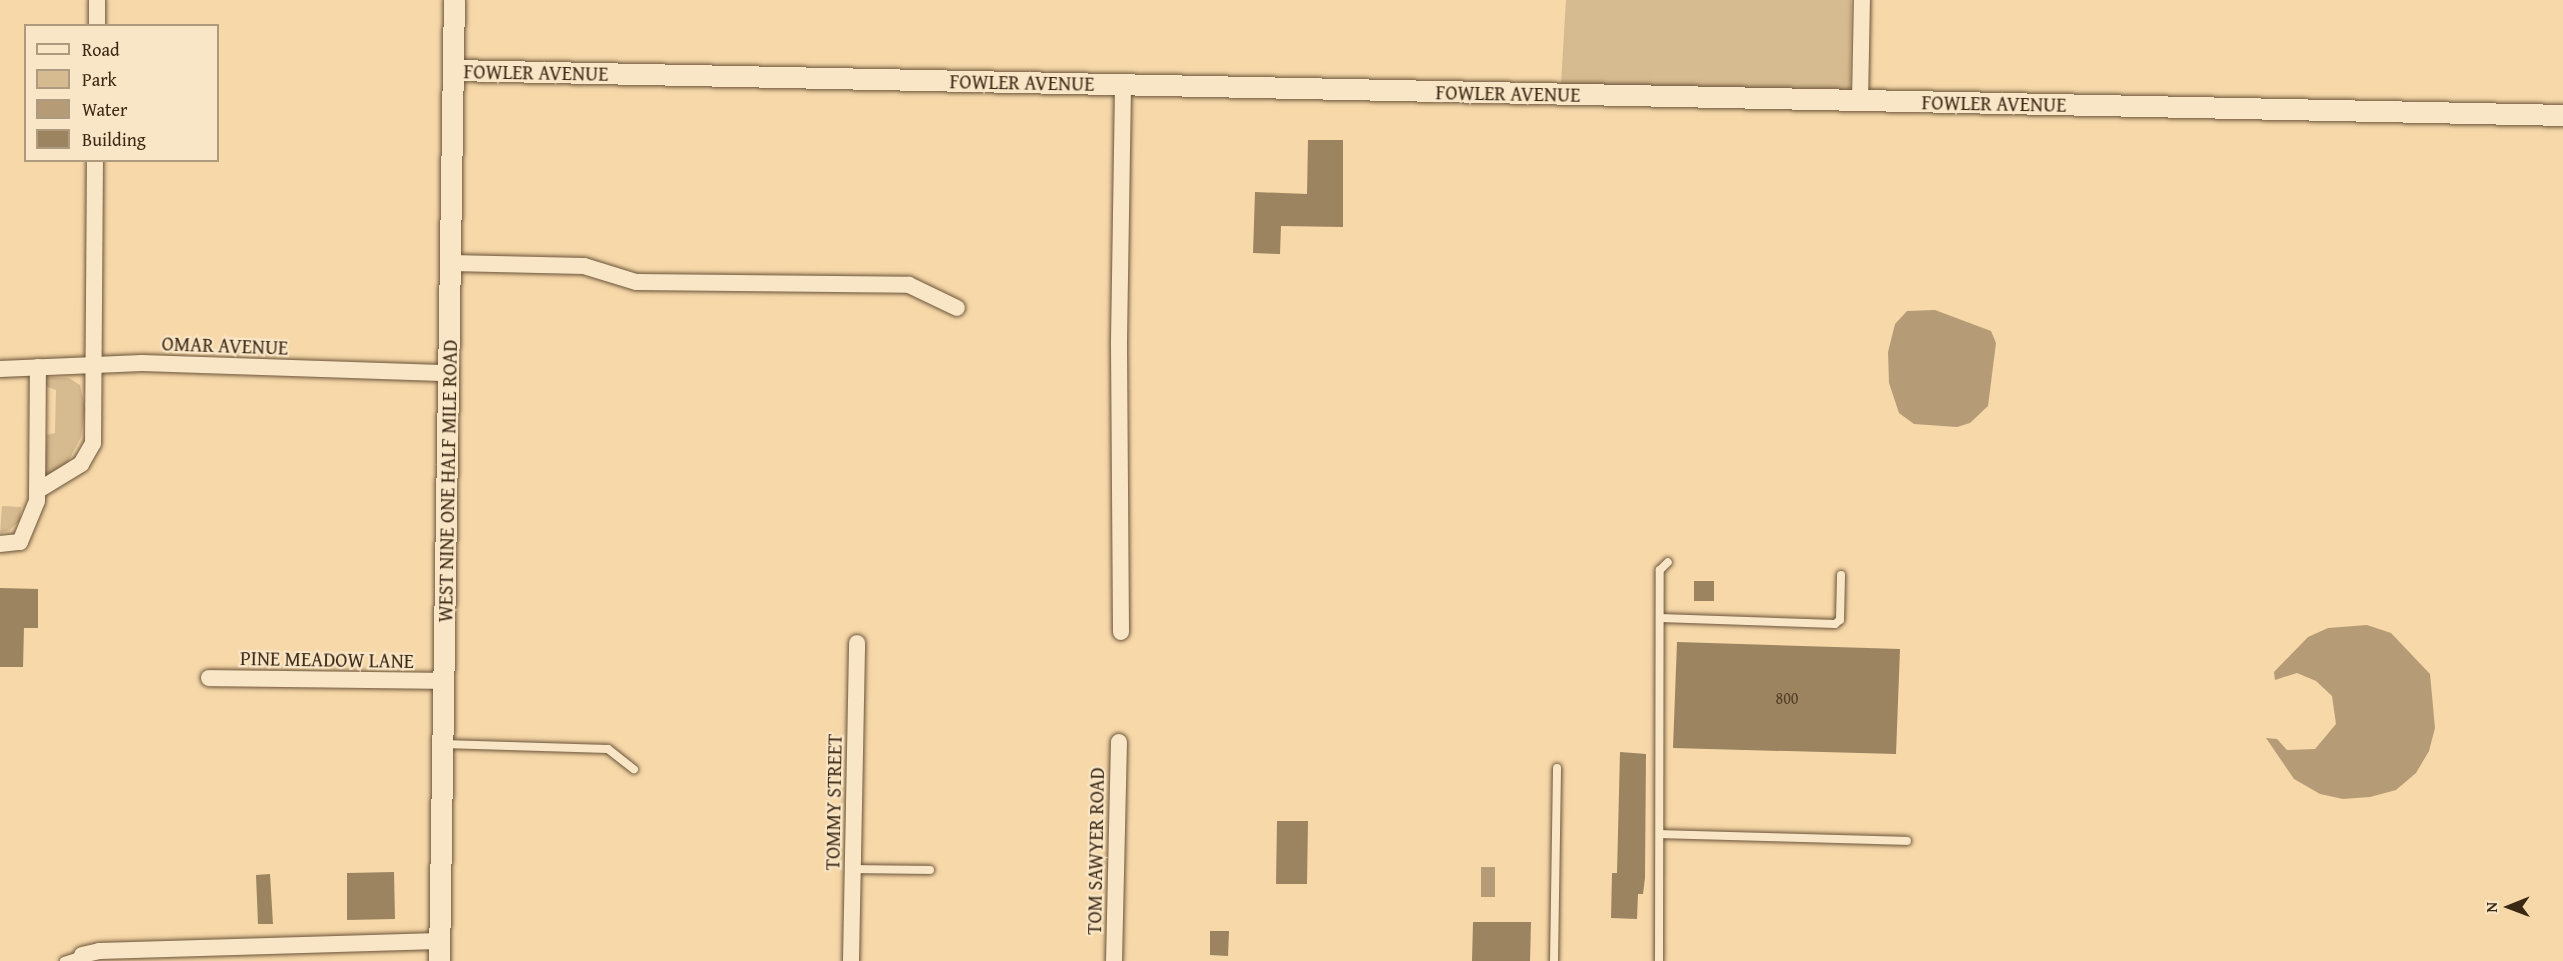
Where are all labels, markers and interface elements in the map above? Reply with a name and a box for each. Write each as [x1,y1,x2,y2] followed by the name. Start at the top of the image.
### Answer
[24,24,219,162] legend
[82,36,120,63] text: Road
[463,59,609,85] street label: FOWLER AVENUE
[82,66,117,93] text: Park
[949,69,1095,95] street label: FOWLER AVENUE
[1435,80,1581,106] street label: FOWLER AVENUE
[1921,90,2067,116] street label: FOWLER AVENUE
[82,96,127,123] text: Water
[82,126,146,153] text: Building
[161,331,289,359] street label: OMAR AVENUE
[433,340,461,622] street label: WEST NINE ONE HALF MILE ROAD
[240,645,414,673] street label: PINE MEADOW LANE
[1775,688,1799,708] house number: 800
[820,734,846,870] street label: TOMMY STREET
[1082,767,1108,935] street label: TOM SAWYER ROAD
[2479,877,2539,937] north arrow
[2479,902,2503,913] text: N

